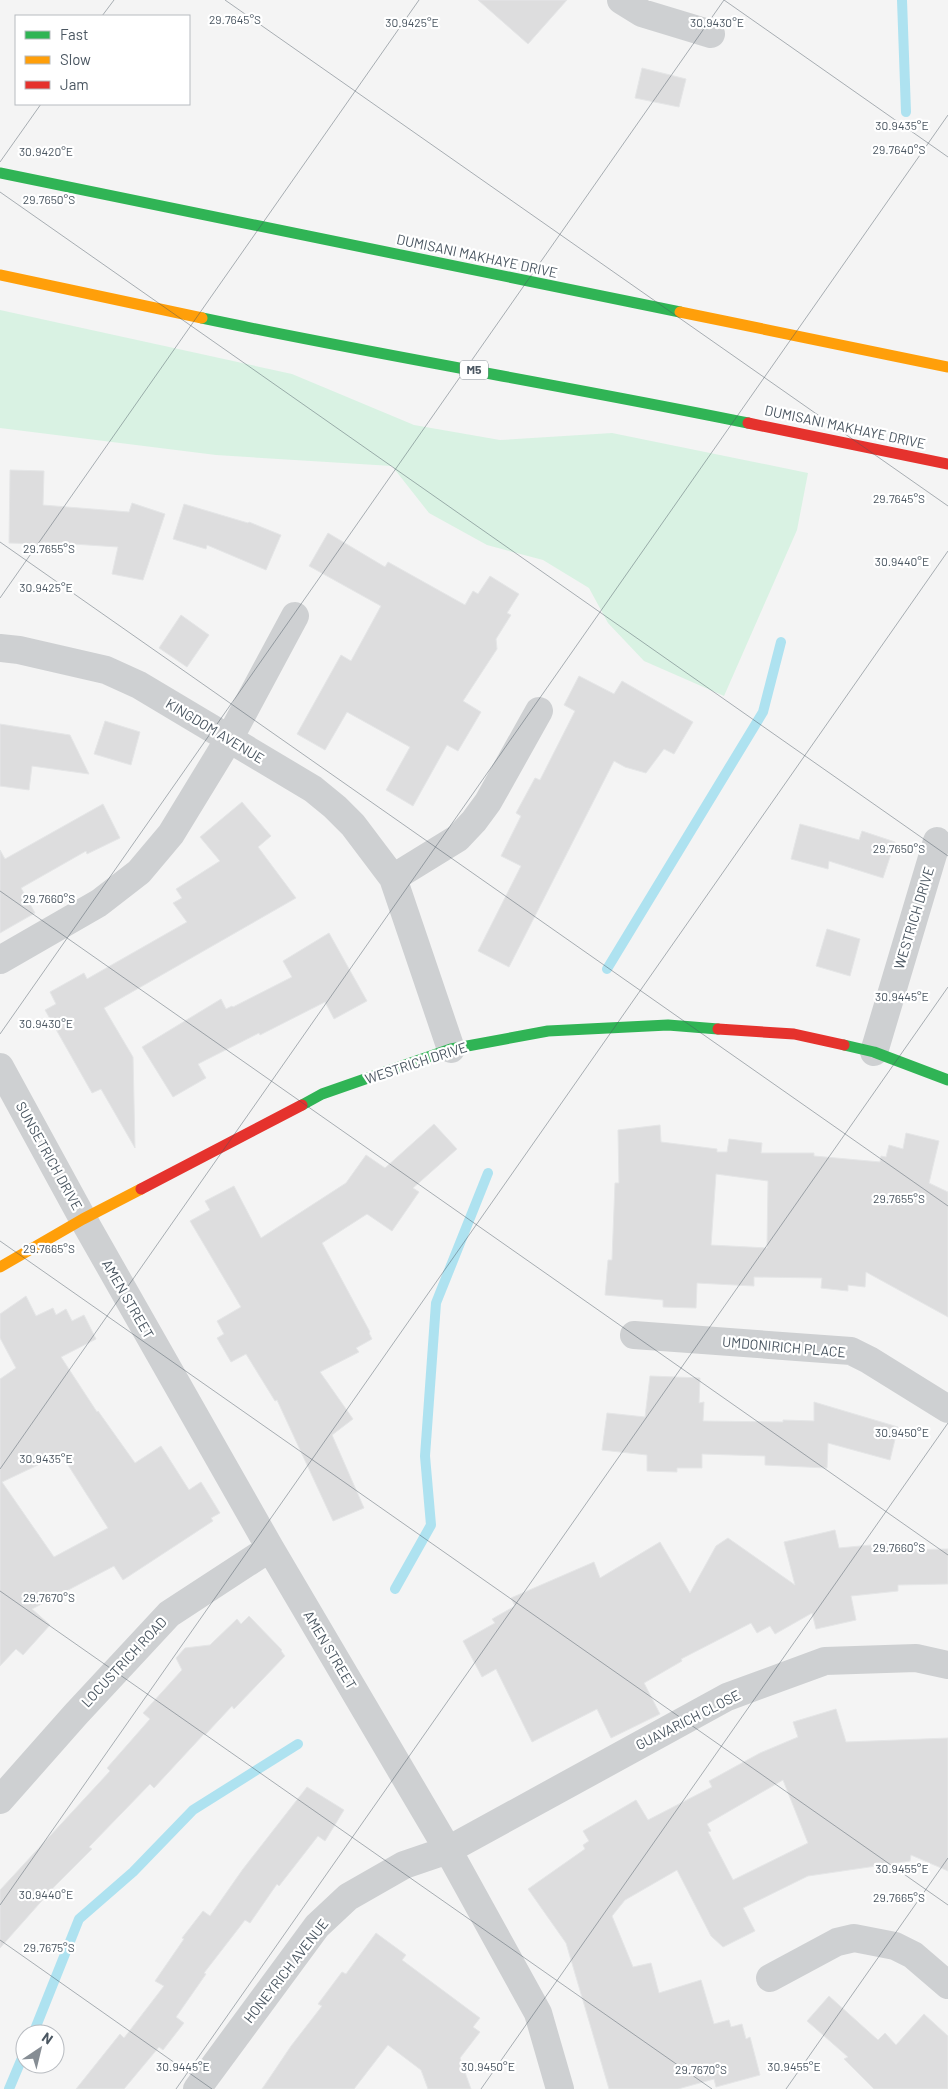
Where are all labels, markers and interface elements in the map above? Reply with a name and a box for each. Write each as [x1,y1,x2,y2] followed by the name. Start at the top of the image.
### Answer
[209,12,261,26] text: 29.7645°S
[15,15,190,105] legend
[385,15,439,29] text: 30.9425°E
[690,15,744,29] text: 30.9430°E
[60,25,88,43] text: Fast
[60,50,91,68] text: Slow
[60,75,89,93] text: Jam
[875,118,929,132] text: 30.9435°E
[873,142,925,156] text: 29.7640°S
[19,144,73,158] text: 30.9420°E
[23,192,75,206] text: 29.7650°S
[395,230,559,281] street label: DUMISANI MAKHAYE DRIVE
[460,360,488,380] road number: M5
[763,401,927,452] street label: DUMISANI MAKHAYE DRIVE
[873,491,925,505] text: 29.7645°S
[23,541,75,555] text: 29.7655°S
[875,554,929,568] text: 30.9440°E
[19,580,73,594] text: 30.9425°E
[163,695,268,767] street label: KINGDOM AVENUE
[873,841,925,855] text: 29.7650°S
[890,864,937,971] street label: WESTRICH DRIVE
[23,891,75,905] text: 29.7660°S
[875,989,929,1003] text: 30.9445°E
[19,1016,73,1030] text: 30.9430°E
[363,1038,469,1087] street label: WESTRICH DRIVE
[13,1099,86,1213] street label: SUNSETRICH DRIVE
[873,1191,925,1205] text: 29.7655°S
[23,1241,75,1255] text: 29.7665°S
[99,1256,158,1341] street label: AMEN STREET
[721,1333,847,1360] street label: UMDONIRICH PLACE
[875,1425,929,1439] text: 30.9450°E
[19,1451,73,1465] text: 30.9435°E
[873,1540,925,1554] text: 29.7660°S
[23,1590,75,1604] text: 29.7670°S
[300,1607,361,1692] street label: AMEN STREET
[77,1613,170,1710] street label: LOCUSTRICH ROAD
[633,1686,743,1753] street label: GUAVARICH CLOSE
[875,1861,929,1875] text: 30.9455°E
[19,1887,73,1901] text: 30.9440°E
[873,1890,925,1904] text: 29.7665°S
[240,1915,332,2026] street label: HONEYRICH AVENUE
[23,1940,75,1954] text: 29.7675°S
[15,2024,65,2074] north arrow
[39,2028,56,2048] text: N
[156,2059,210,2073] text: 30.9445°E
[461,2059,515,2073] text: 30.9450°E
[767,2059,821,2073] text: 30.9455°E
[675,2062,727,2076] text: 29.7670°S

